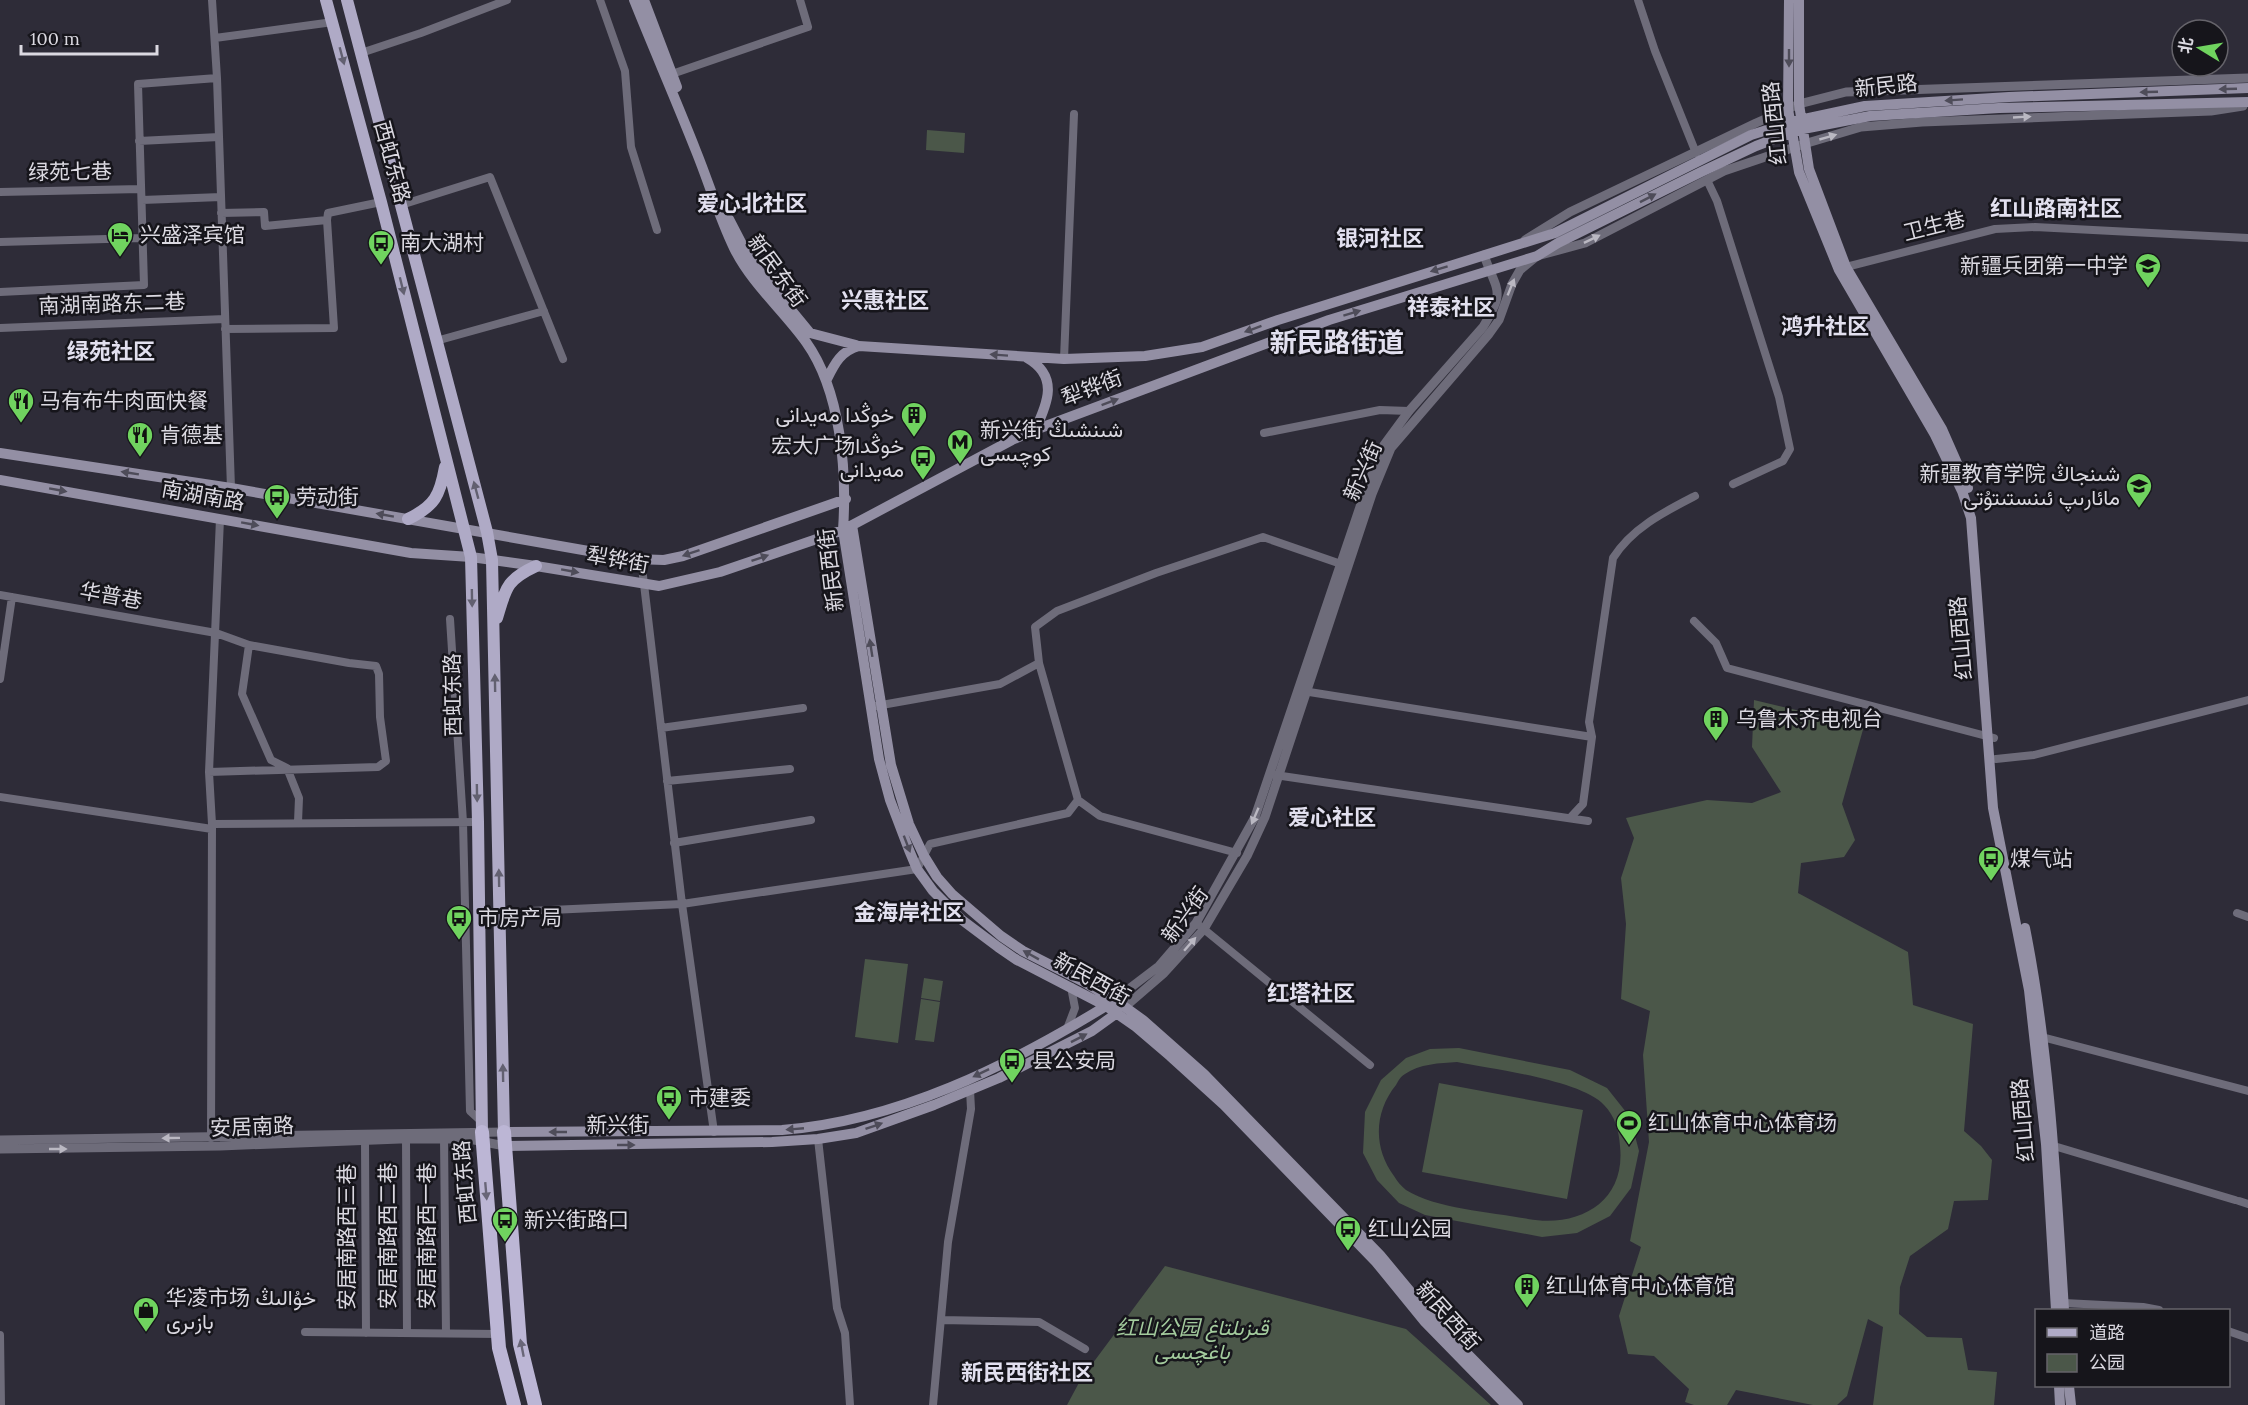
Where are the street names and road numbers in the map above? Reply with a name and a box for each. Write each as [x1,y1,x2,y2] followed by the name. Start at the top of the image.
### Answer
[1853,69,1919,102] street label: 新民路
[1757,80,1792,166] street label: 红山西路
[369,118,416,206] street label: 西虹东路
[28,157,112,186] street label: 绿苑七巷
[1900,205,1968,246] street label: 卫生巷
[742,229,813,313] street label: 新民东街
[38,287,186,320] street label: 南湖南路东二巷
[1058,364,1126,411] street label: 犁铧街
[1337,437,1388,505] street label: 新兴街
[159,475,247,516] street label: 南湖南路
[812,527,849,613] street label: 新民西街
[585,541,651,578] street label: 犁铧街
[78,577,144,614] street label: 华普巷
[1943,595,1978,681] street label: 红山西路
[438,653,467,737] street label: 西虹东路
[1155,881,1214,948] street label: 新兴街
[1049,946,1136,1011] street label: 新民西街
[2005,1077,2040,1163] street label: 红山西路
[587,1111,650,1138] street label: 新兴街
[210,1112,294,1141] street label: 安居南路
[447,1139,482,1225] street label: 西虹东路
[374,1163,401,1310] street label: 安居南路西二巷
[413,1163,440,1310] street label: 安居南路西一巷
[333,1164,360,1311] street label: 安居南路西三巷
[1410,1275,1487,1356] street label: 新民西街

